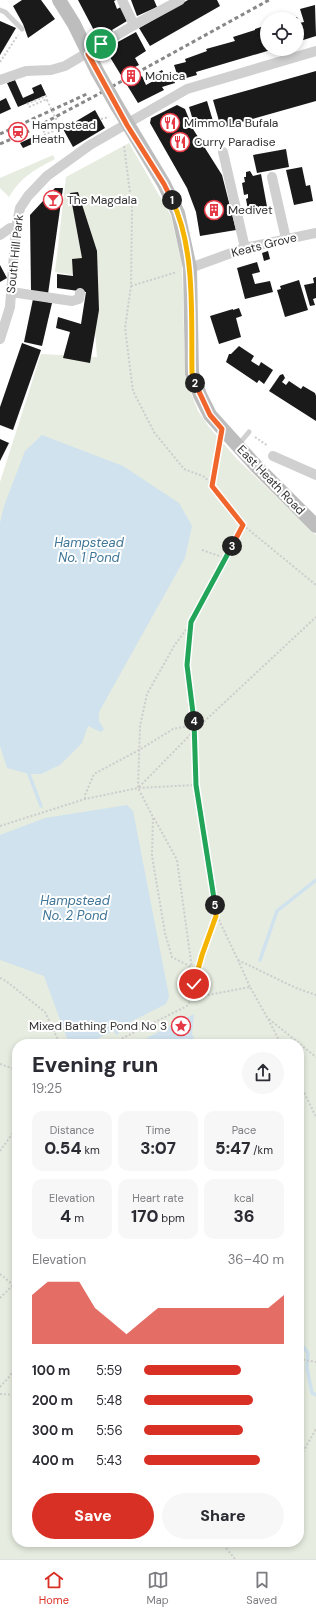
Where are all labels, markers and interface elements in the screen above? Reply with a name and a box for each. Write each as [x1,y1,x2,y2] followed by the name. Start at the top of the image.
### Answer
[260,12,304,56] map controls
[260,12,304,56] button: locate
[84,27,118,61] pin
[90,33,112,55] icon: arrive
[120,65,142,87] building icon: Monica
[145,68,185,84] place label: Monica
[159,112,181,134] restaurant icon: Mimmo La Bufala
[184,115,278,131] place label: Mimmo La Bufala
[32,117,96,147] place label: Hampstead Heath
[7,121,29,143] station icon: Hampstead Heath
[169,131,191,153] restaurant icon: Curry Paradise
[194,134,276,150] place label: Curry Paradise
[42,189,64,211] bar icon: The Magdala
[162,190,182,210] pin: 1
[67,192,137,208] place label: The Magdala
[170,193,174,207] text: 1
[203,199,225,221] building icon: Medivet
[228,202,273,218] place label: Medivet
[3,214,27,294] street label: South Hill Park
[230,229,298,261] street label: Keats Grove
[185,373,205,393] pin: 2
[192,376,198,390] text: 2
[234,442,308,518] street label: East Heath Road
[54,534,125,566] water label: Hampstead No. 1 Pond
[222,536,242,556] pin: 3
[229,539,235,553] text: 3
[184,711,204,731] pin: 4
[190,714,198,728] text: 4
[40,892,111,924] water label: Hampstead No. 2 Pond
[205,895,225,915] pin: 5
[212,898,218,912] text: 5
[177,967,211,1001] pin
[183,973,205,995] icon: check
[170,1015,192,1037] place icon: Mixed Bathing Pond No 3
[29,1018,167,1034] place label: Mixed Bathing Pond No 3
[32,1050,158,1079] text: Evening run
[242,1052,284,1094] button: share
[32,1080,62,1097] text: 19:25
[50,1123,94,1137] text: Distance
[146,1123,170,1137] text: Time
[232,1123,256,1137] text: Pace
[44,1137,82,1159] text: 0.54
[140,1137,176,1159] text: 3:07
[215,1137,250,1159] text: 5:47
[82,1143,100,1157] text: km
[250,1143,273,1157] text: /km
[49,1191,95,1205] text: Elevation
[132,1191,184,1205] text: Heart rate
[234,1191,254,1205] text: kcal
[60,1205,71,1227] text: 4
[131,1205,158,1227] text: 170
[233,1205,255,1227] text: 36
[71,1211,84,1225] text: m
[158,1211,185,1225] text: bpm
[32,1251,86,1268] text: Elevation
[228,1251,284,1268] text: 36–40 m
[32,1362,70,1379] text: 100 m
[96,1362,122,1379] text: 5:59
[32,1392,73,1409] text: 200 m
[96,1392,122,1409] text: 5:48
[32,1422,73,1439] text: 300 m
[96,1422,123,1439] text: 5:56
[32,1452,74,1469] text: 400 m
[96,1452,122,1469] text: 5:43
[32,1493,154,1539] button: Save
[162,1493,284,1539] button: Share
[39,1569,69,1607] tab: Home
[147,1569,169,1607] tab: Map
[246,1569,277,1607] tab: Saved

